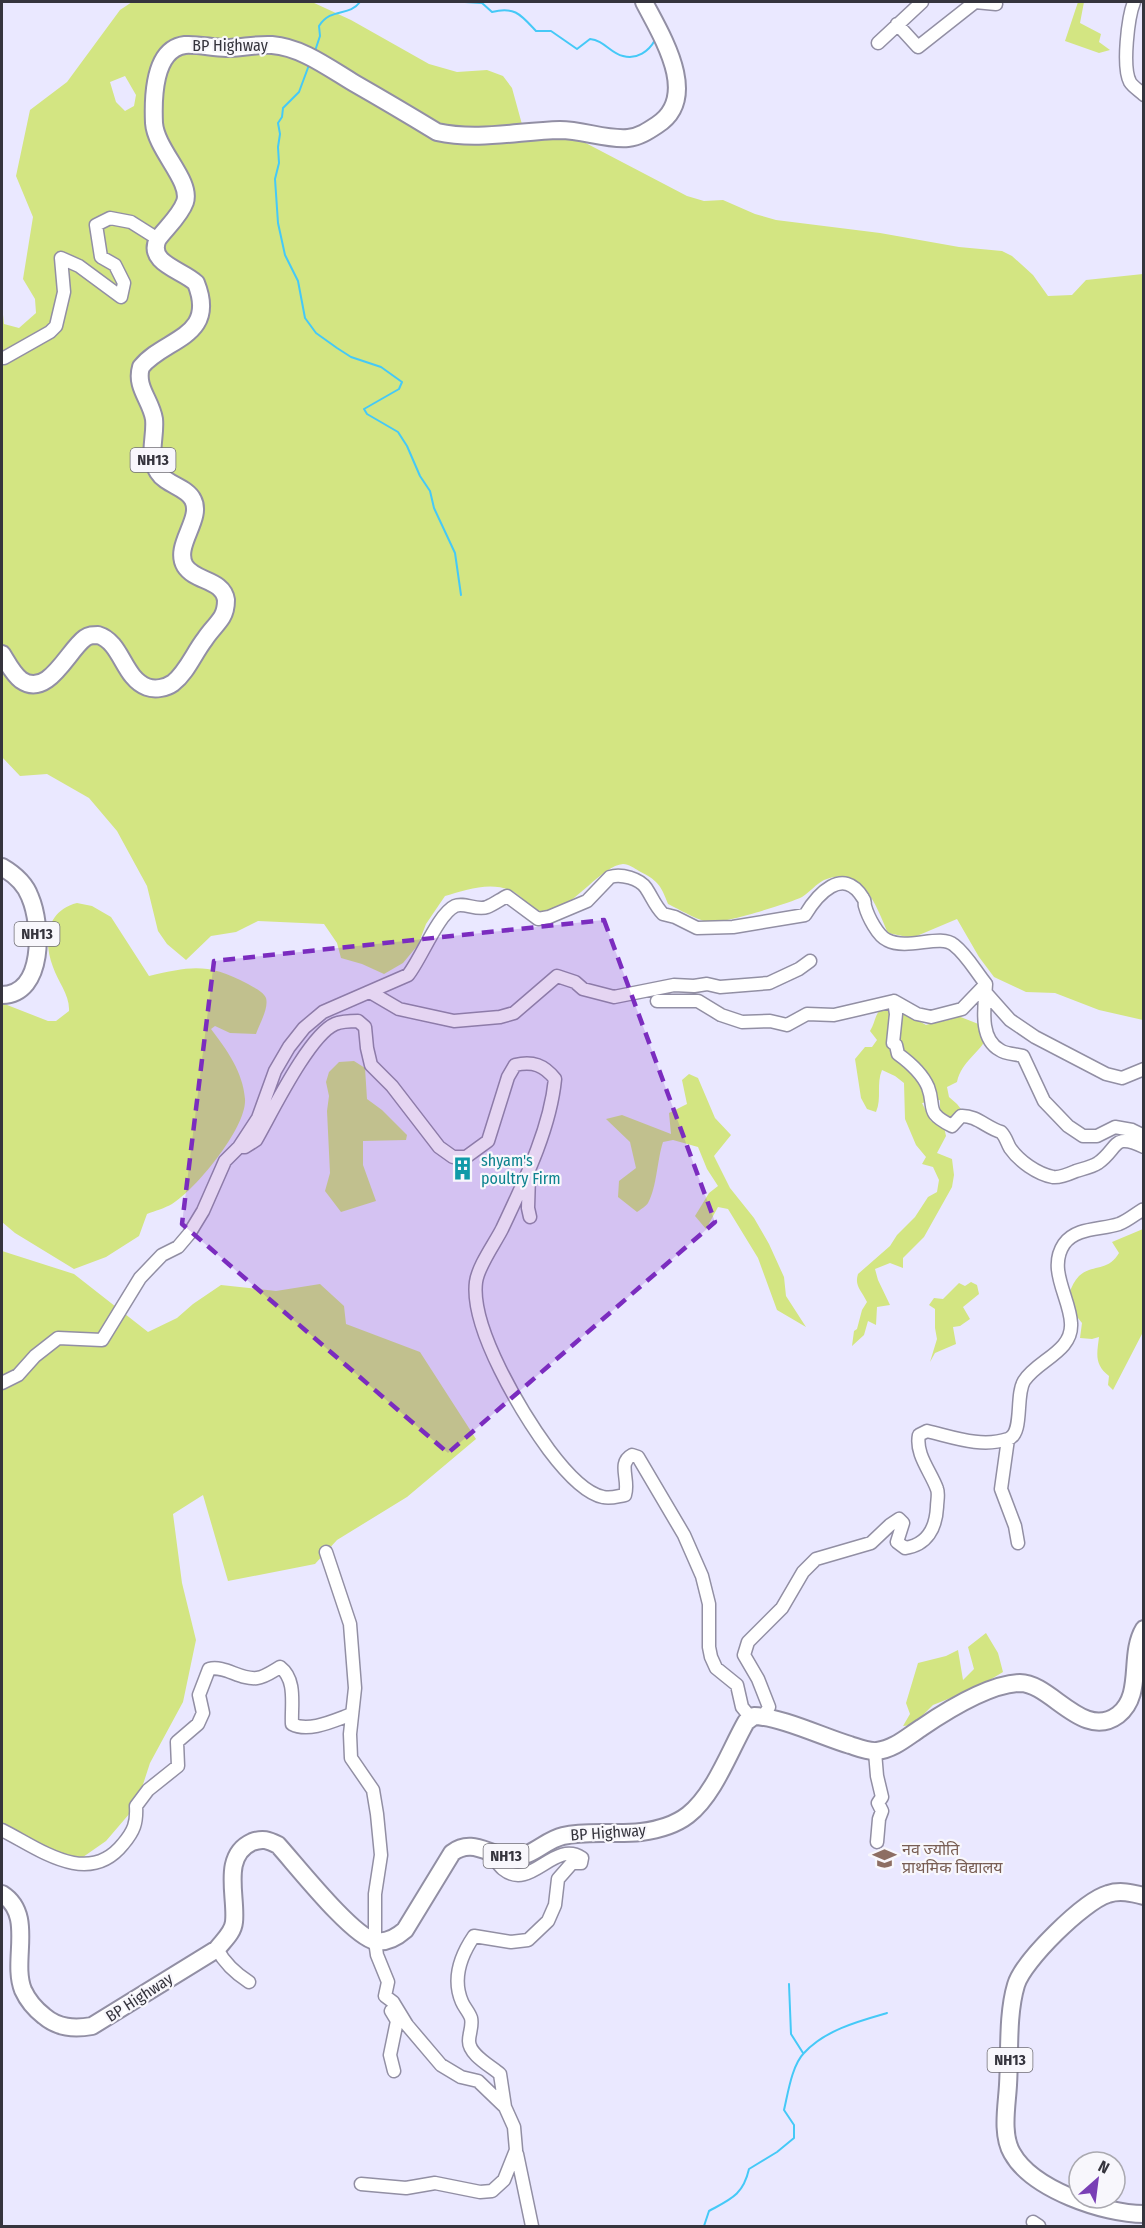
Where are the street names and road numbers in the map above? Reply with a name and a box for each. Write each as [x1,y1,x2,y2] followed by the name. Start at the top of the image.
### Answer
[192,36,269,55] street label: BP Highway
[130,448,176,472] road number: NH13
[15,922,60,946] road number: NH13
[570,1820,647,1845] street label: BP Highway
[484,1844,528,1868] road number: NH13
[102,1968,177,2026] street label: BP Highway
[988,2048,1032,2072] road number: NH13

